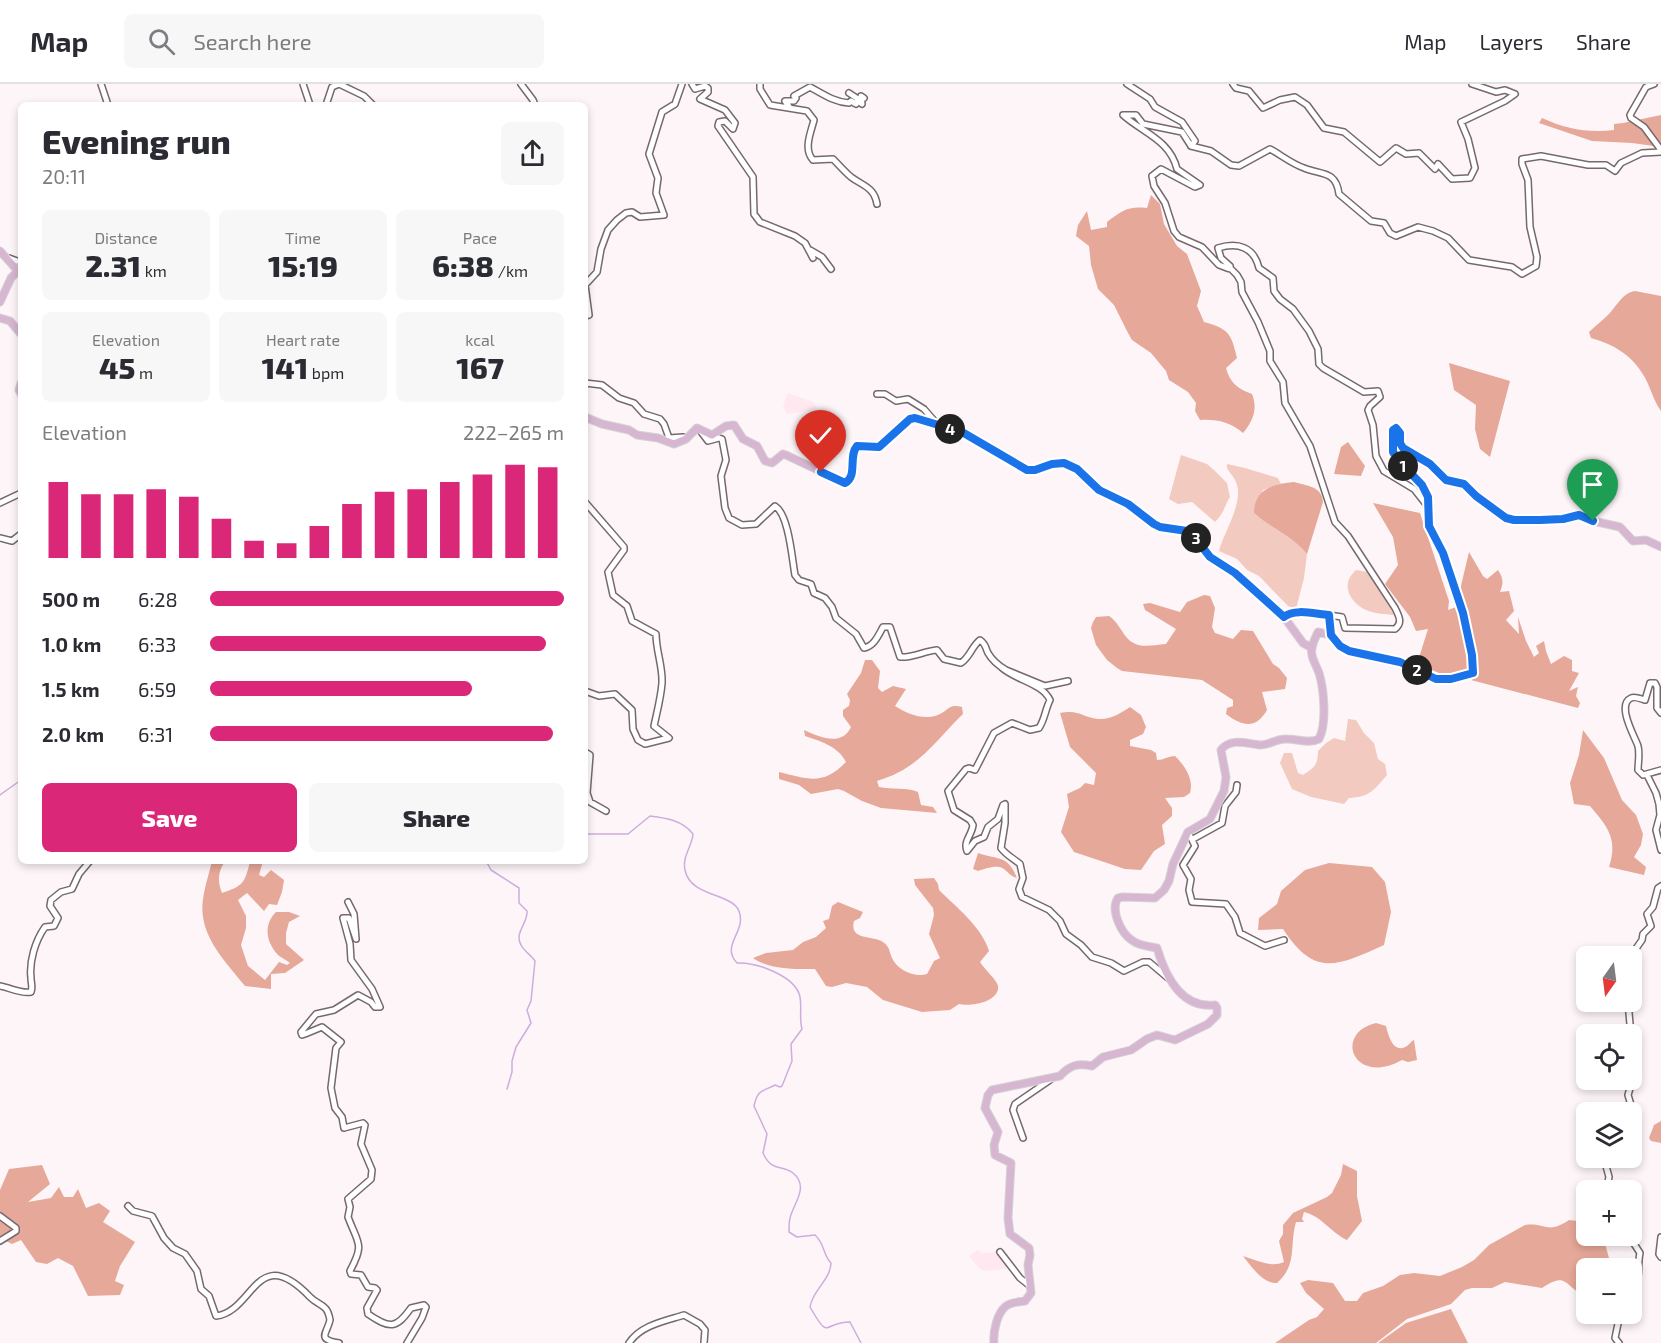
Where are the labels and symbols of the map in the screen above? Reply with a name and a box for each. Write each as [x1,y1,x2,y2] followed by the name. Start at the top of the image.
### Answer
[795,410,846,472] pin
[935,414,965,444] pin: 4
[1388,451,1418,481] pin: 1
[1567,459,1618,521] pin
[1181,523,1211,553] pin: 3
[1402,655,1432,685] pin: 2
[1576,946,1642,1012] north arrow

